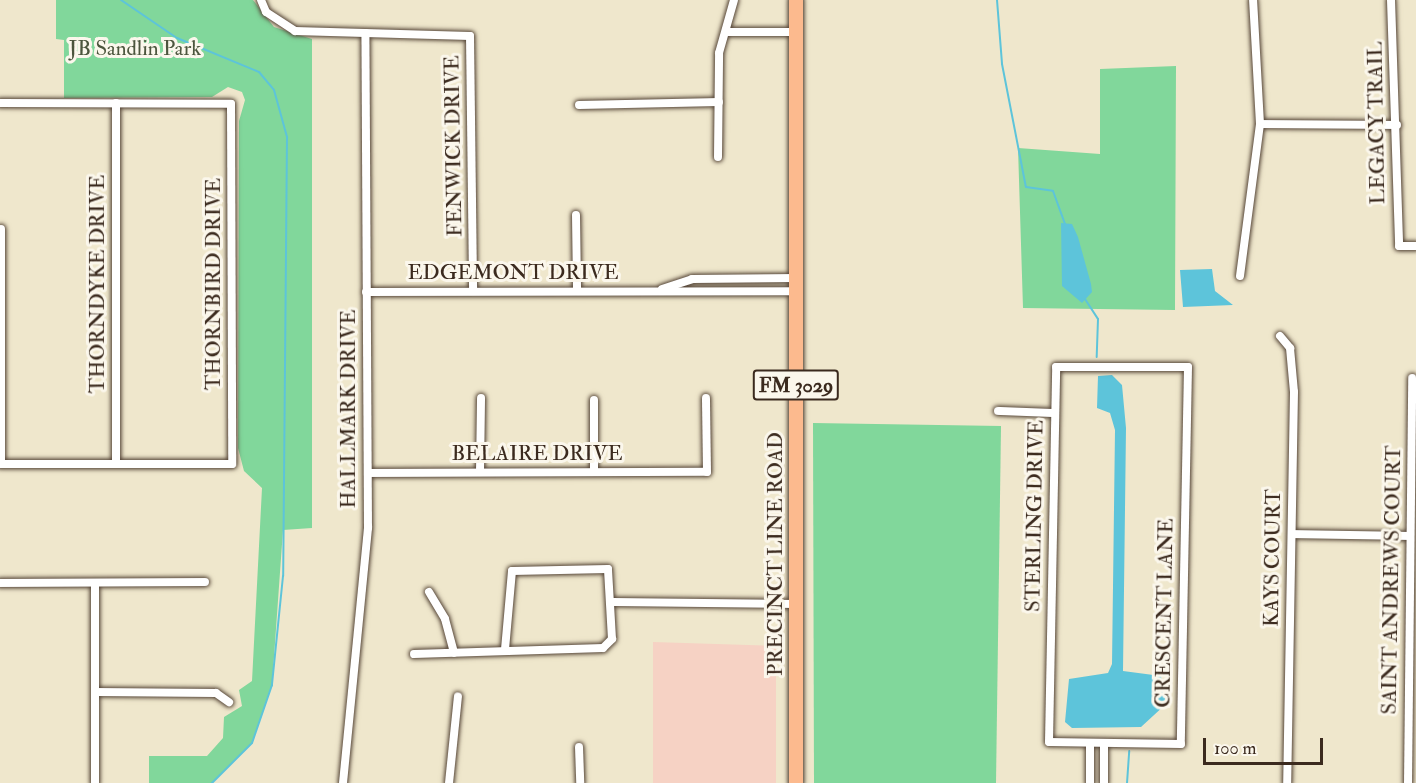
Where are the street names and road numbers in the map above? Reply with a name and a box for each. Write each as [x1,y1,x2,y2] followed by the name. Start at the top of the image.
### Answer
[1363,41,1391,205] street label: LEGACY TRAIL
[440,55,468,237] street label: FENWICK DRIVE
[85,175,111,393] street label: THORNDYKE DRIVE
[201,178,227,390] street label: THORNBIRD DRIVE
[407,260,619,286] street label: EDGEMONT DRIVE
[336,309,362,509] street label: HALLMARK DRIVE
[752,368,840,402] road number: FM 3029
[1021,420,1049,612] street label: STERLING DRIVE
[763,432,789,676] street label: PRECINCT LINE ROAD
[451,441,623,467] street label: BELAIRE DRIVE
[1377,445,1407,715] street label: SAINT ANDREWS COURT
[1259,489,1287,627] street label: KAYS COURT
[1151,518,1179,708] street label: CRESCENT LANE

